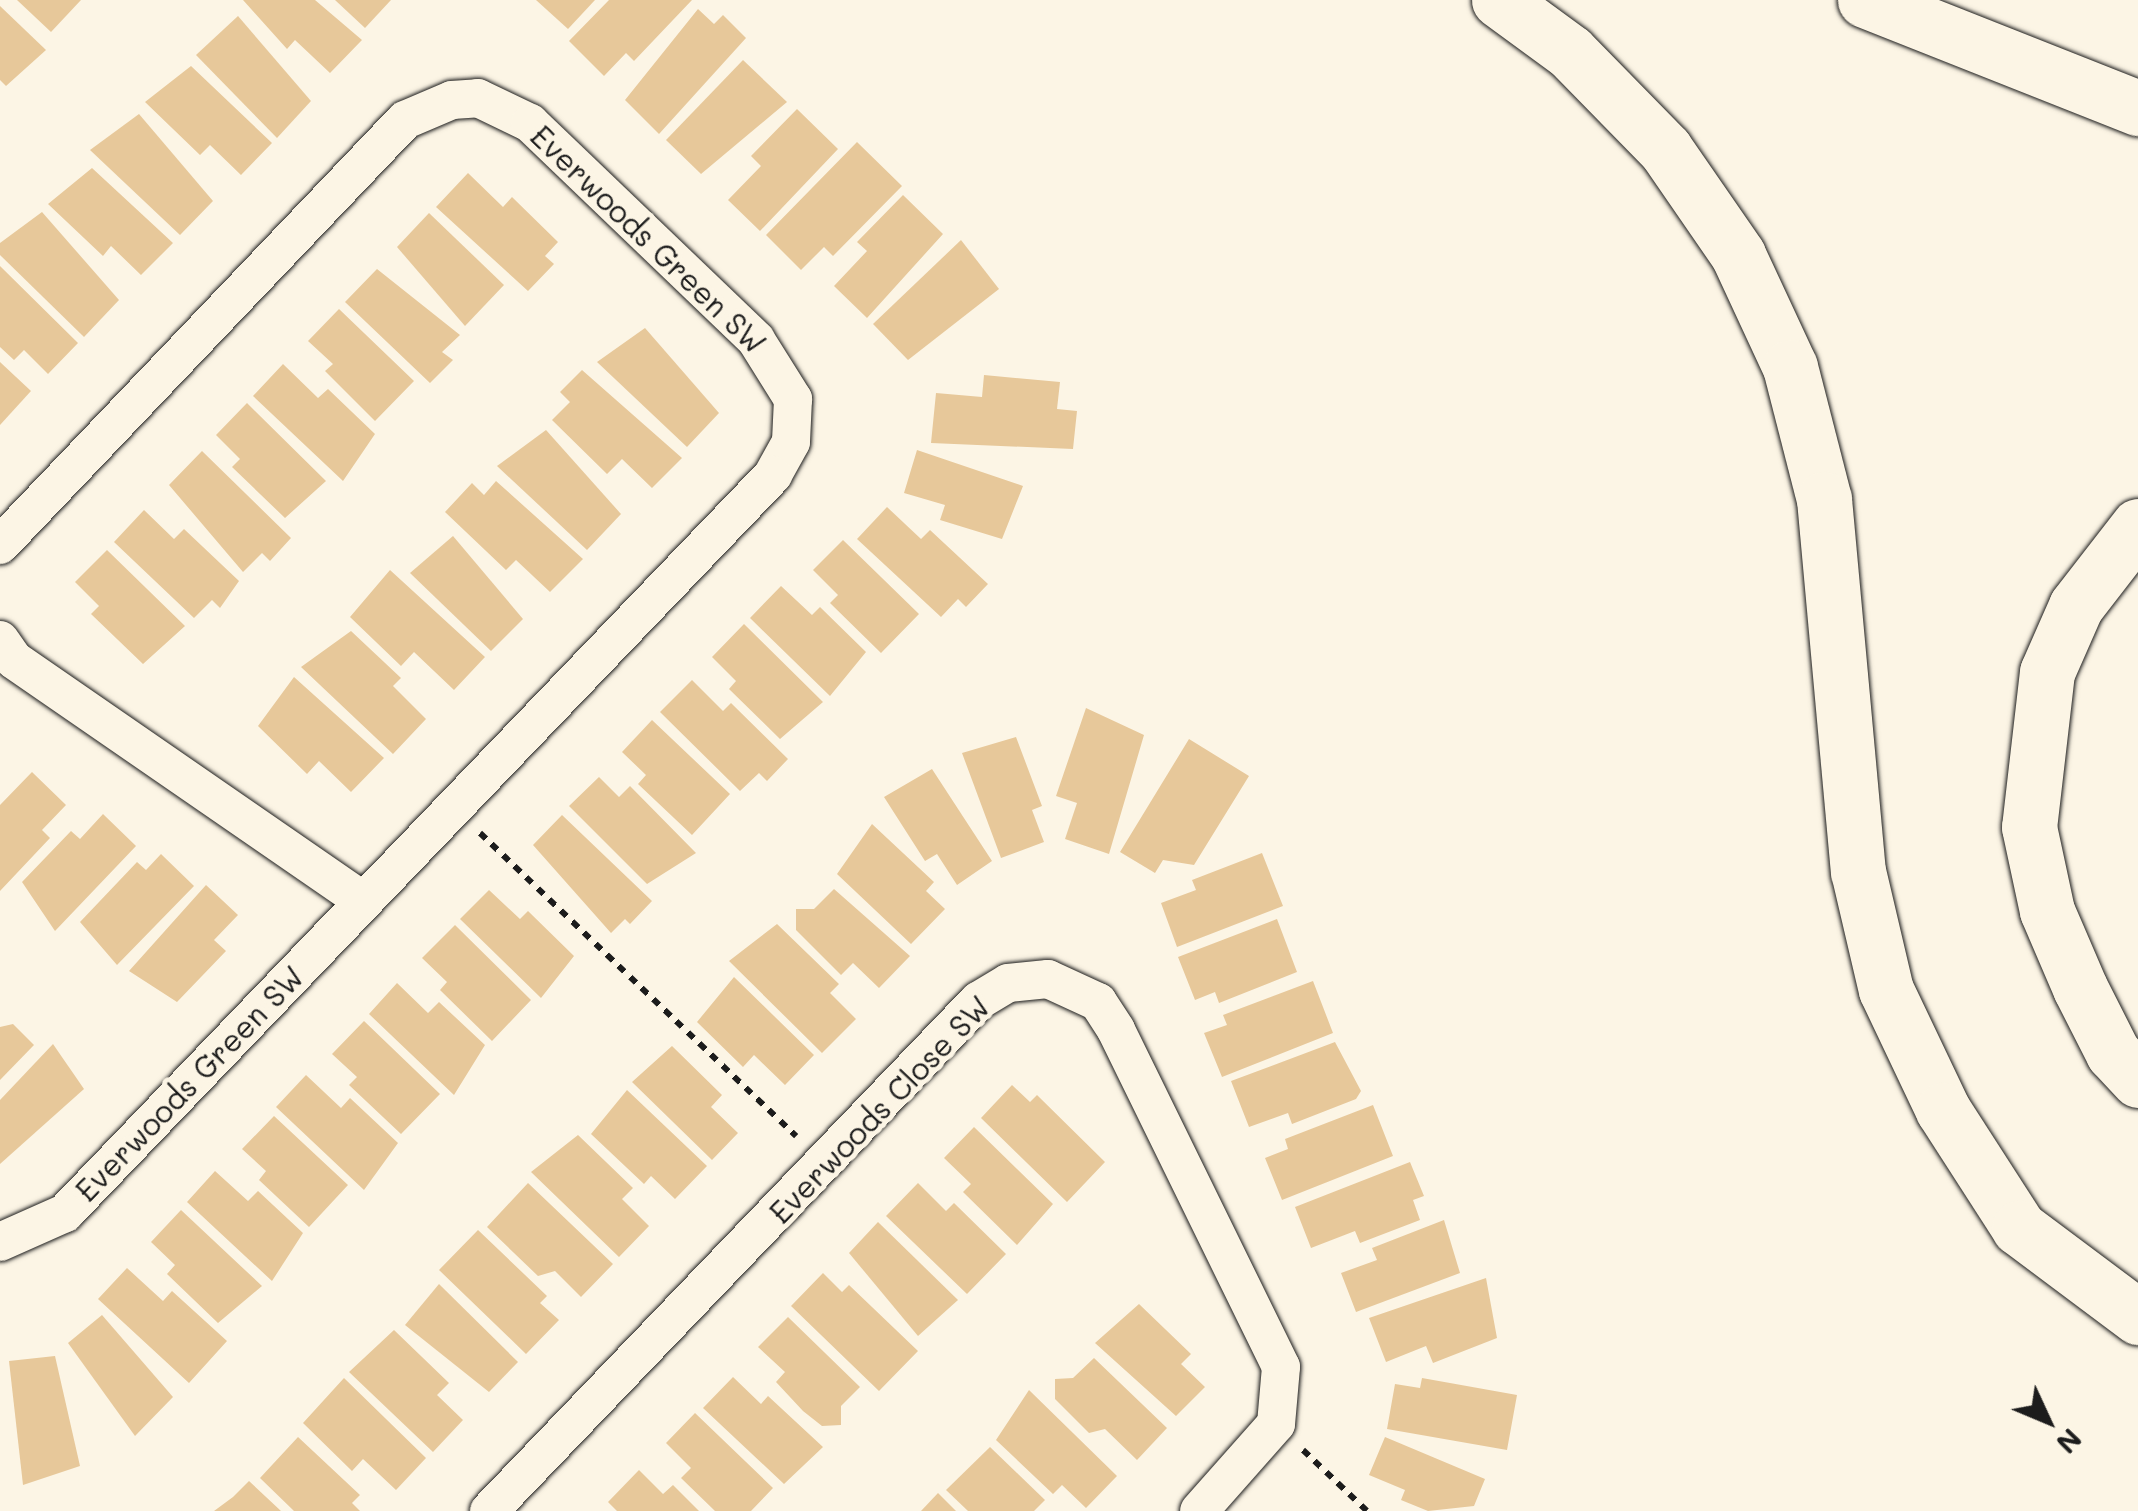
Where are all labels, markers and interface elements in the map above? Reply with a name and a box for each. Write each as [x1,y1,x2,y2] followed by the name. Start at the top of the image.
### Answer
[524,117,774,361] street label: Everwoods Green SW
[67,958,311,1208] street label: Everwoods Green SW
[761,988,997,1230] street label: Everwoods Close SW
[1998,1371,2098,1471] north arrow
[2049,1422,2090,1462] text: N

